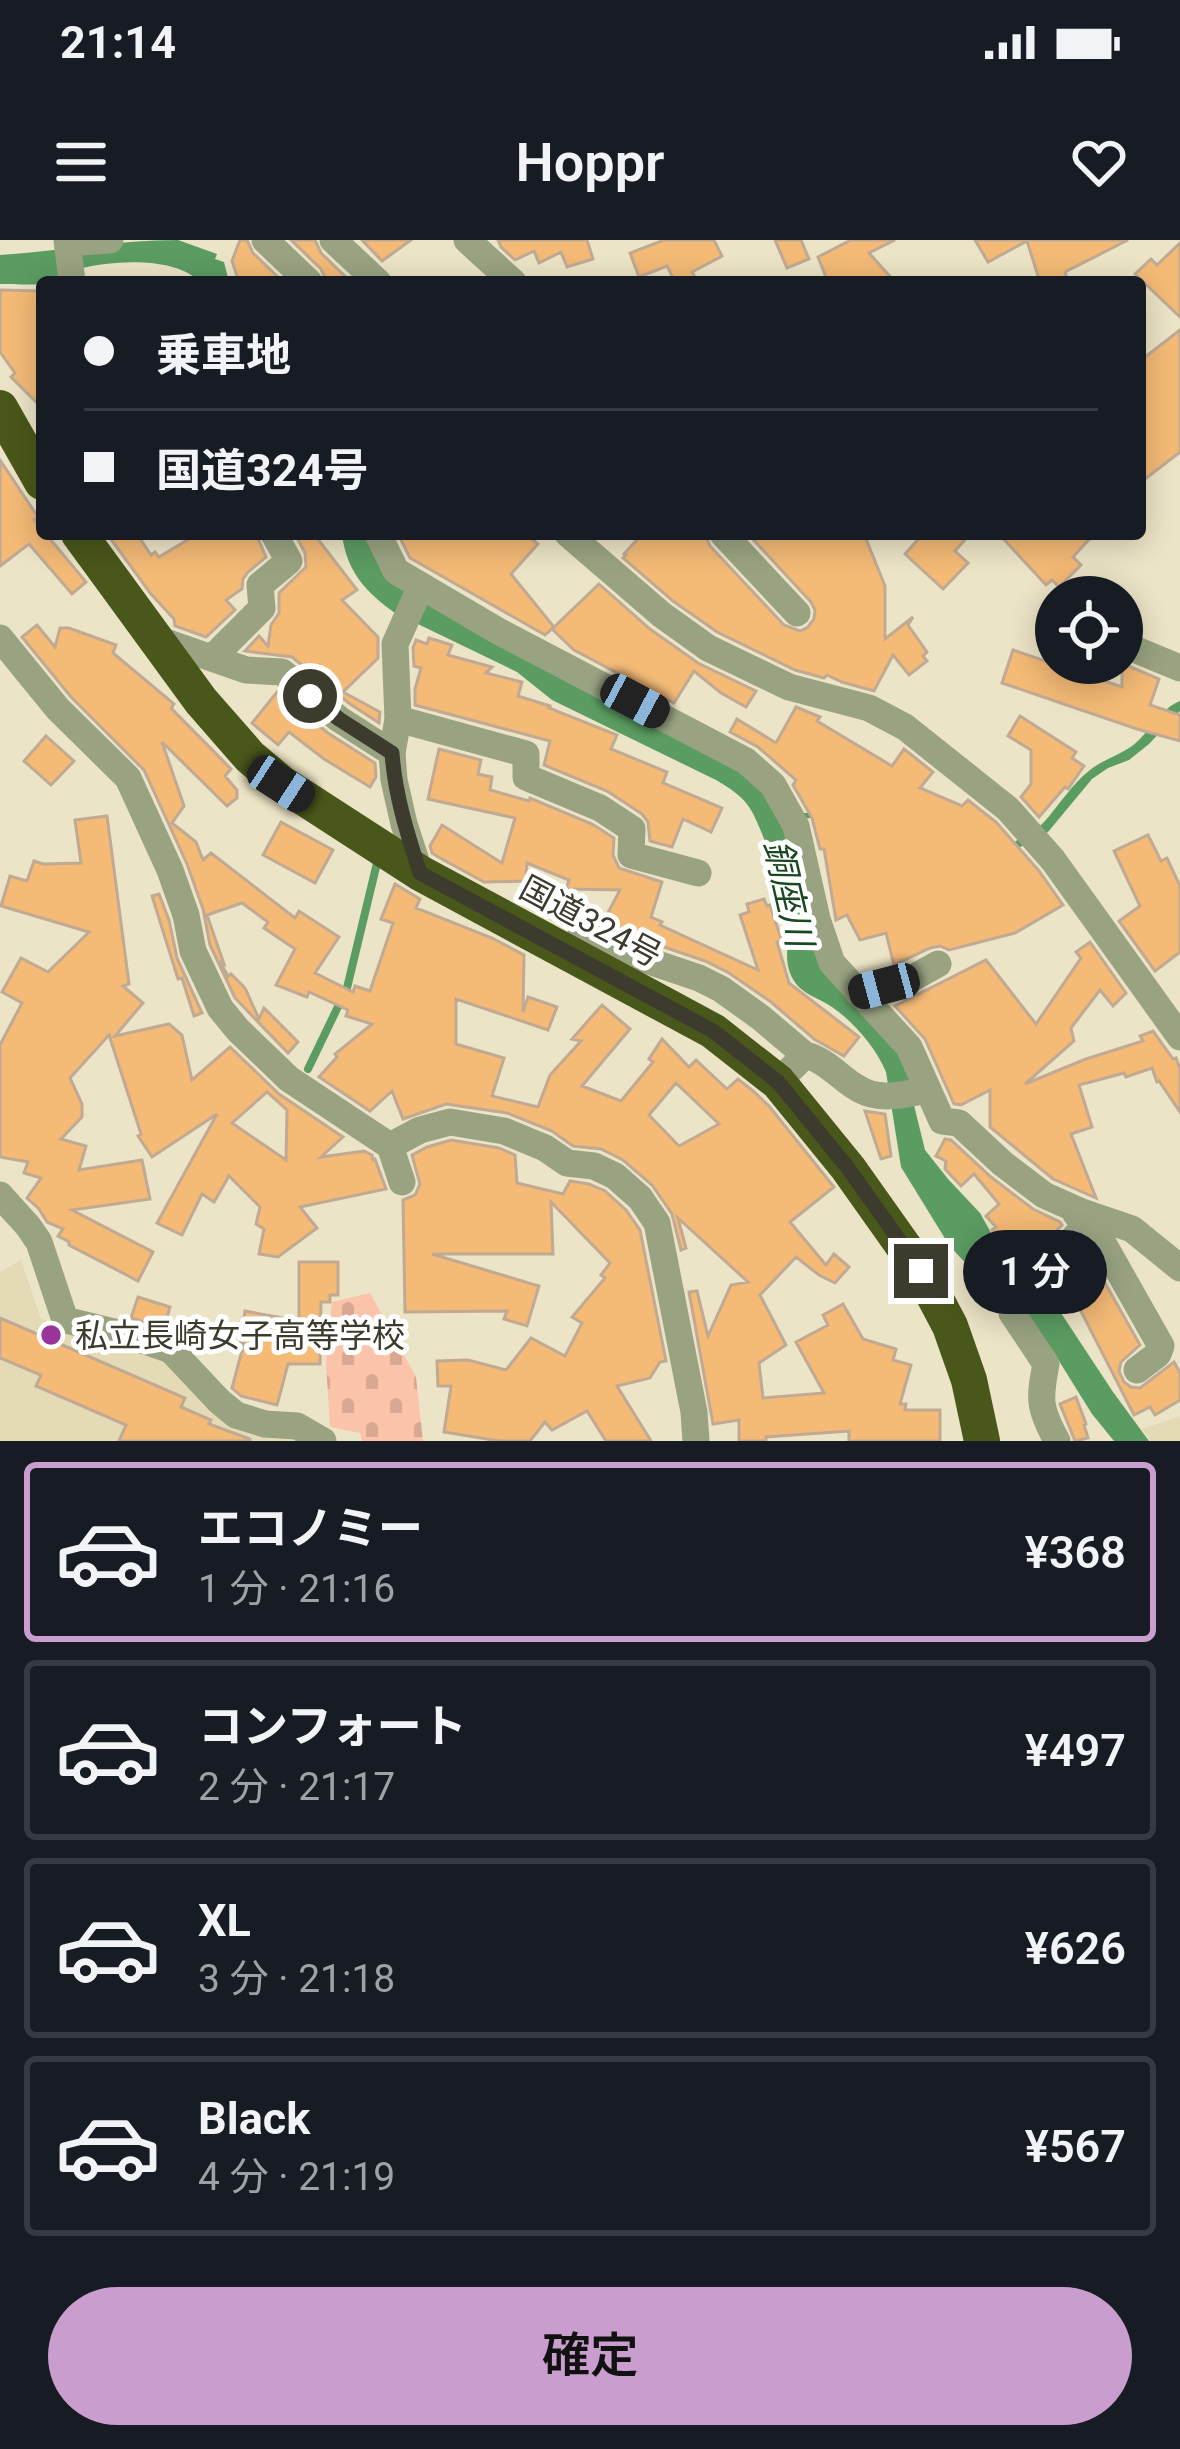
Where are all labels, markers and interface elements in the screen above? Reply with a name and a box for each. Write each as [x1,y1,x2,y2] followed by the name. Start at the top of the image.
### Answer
[60,16,176,69] text: 21:14
[48,129,114,195] icon: menu
[1066,129,1132,195] icon: heart
[516,131,664,194] text: Hoppr
[156,329,291,382] text: 乗車地
[156,444,368,497] text: 国道324号
[1035,576,1143,684] map controls
[1035,576,1143,684] button: locate
[595,668,675,734] car
[283,669,337,723] route start
[241,749,321,819] car
[755,836,822,954] water label: 銅座川
[513,868,668,975] street label: 国道324号
[845,959,923,1013] car
[963,1229,1107,1313] callout: 1 分
[894,1244,948,1298] route end
[1000,1249,1070,1295] text: 1 分
[75,1316,405,1355] place label: 私立長崎女子高等学校
[38,1322,64,1348] marker: 私立長崎女子高等学校
[54,1498,162,1606] icon: car
[198,1502,423,1555] text: エコノミー
[1025,1526,1126,1579] text: ¥368
[198,1566,395,1612] text: 1 分 · 21:16
[54,1696,162,1804] icon: car
[198,1700,467,1753] text: コンフォート
[1025,1724,1126,1777] text: ¥497
[198,1764,395,1810] text: 2 分 · 21:17
[54,1894,162,2002] icon: car
[198,1894,251,1947] text: XL
[1025,1922,1126,1975] text: ¥626
[198,1956,395,2002] text: 3 分 · 21:18
[54,2092,162,2200] icon: car
[198,2092,310,2145] text: Black
[1025,2120,1126,2173] text: ¥567
[198,2154,395,2200] text: 4 分 · 21:19
[48,2287,1132,2425] button: 確定

